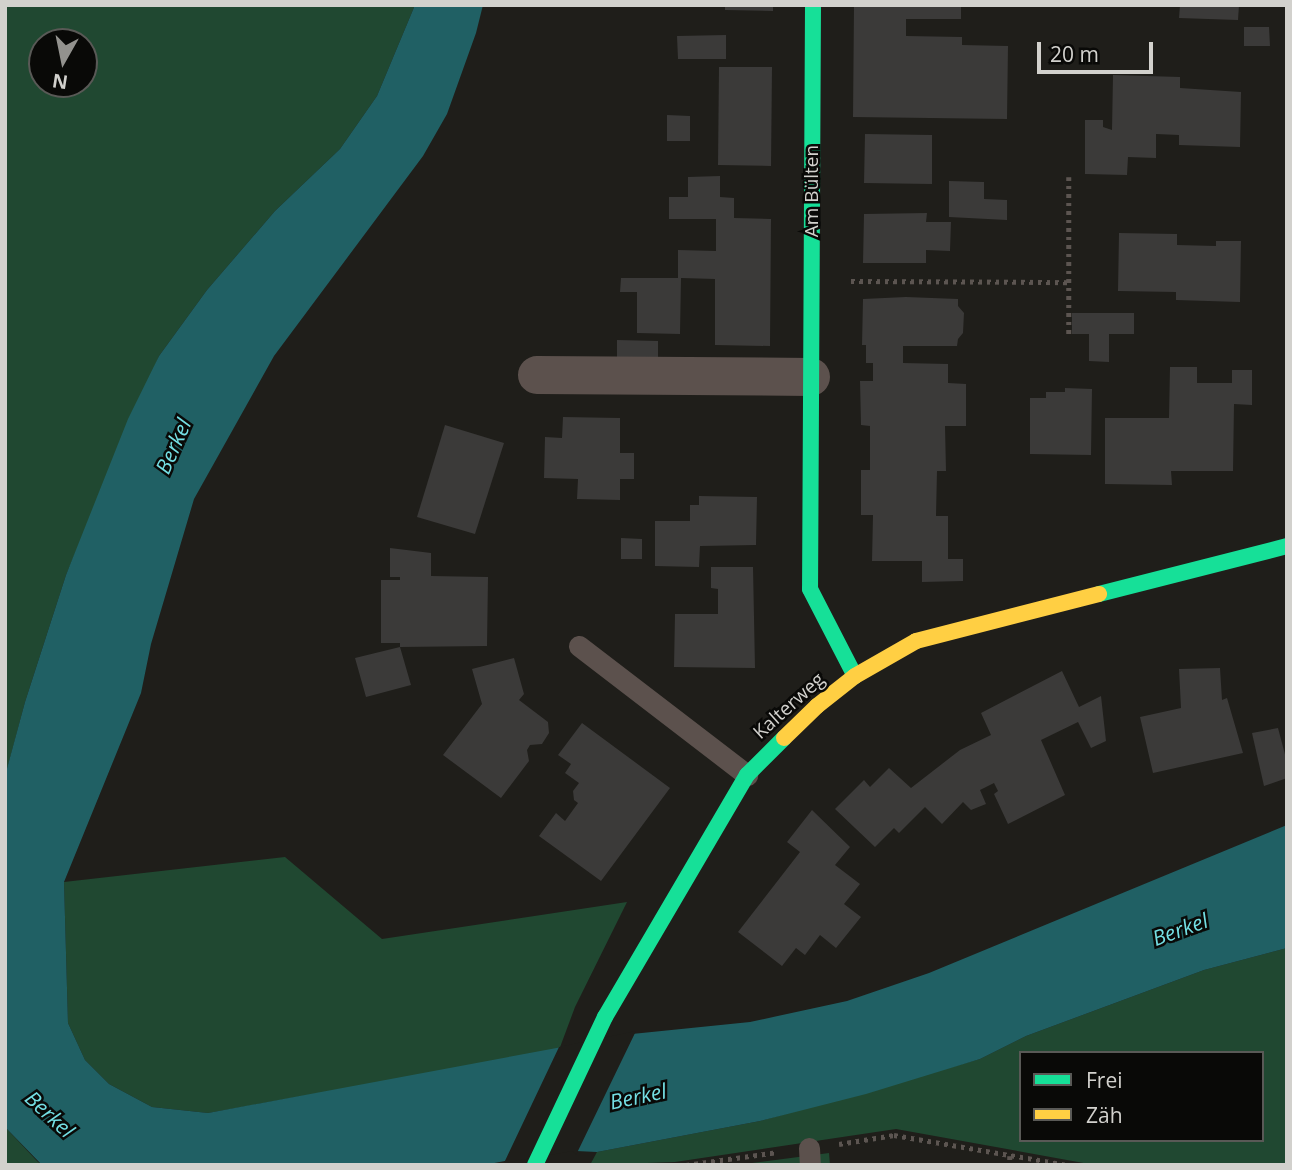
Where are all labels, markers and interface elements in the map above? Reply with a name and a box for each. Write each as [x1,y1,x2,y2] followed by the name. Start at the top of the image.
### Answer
[28,28,98,98] north arrow
[1040,28,1156,72] scale bar
[1050,40,1099,68] text: 20 m
[50,68,70,96] text: N
[801,145,823,237] street label: Am Bülten
[150,415,196,477] water label: Berkel
[749,668,829,744] street label: Kalterweg
[1149,907,1211,951] water label: Berkel
[1019,1051,1264,1142] legend
[1086,1066,1123,1094] text: Frei
[607,1078,669,1114] water label: Berkel
[20,1085,80,1143] water label: Berkel
[1086,1101,1123,1129] text: Zäh

